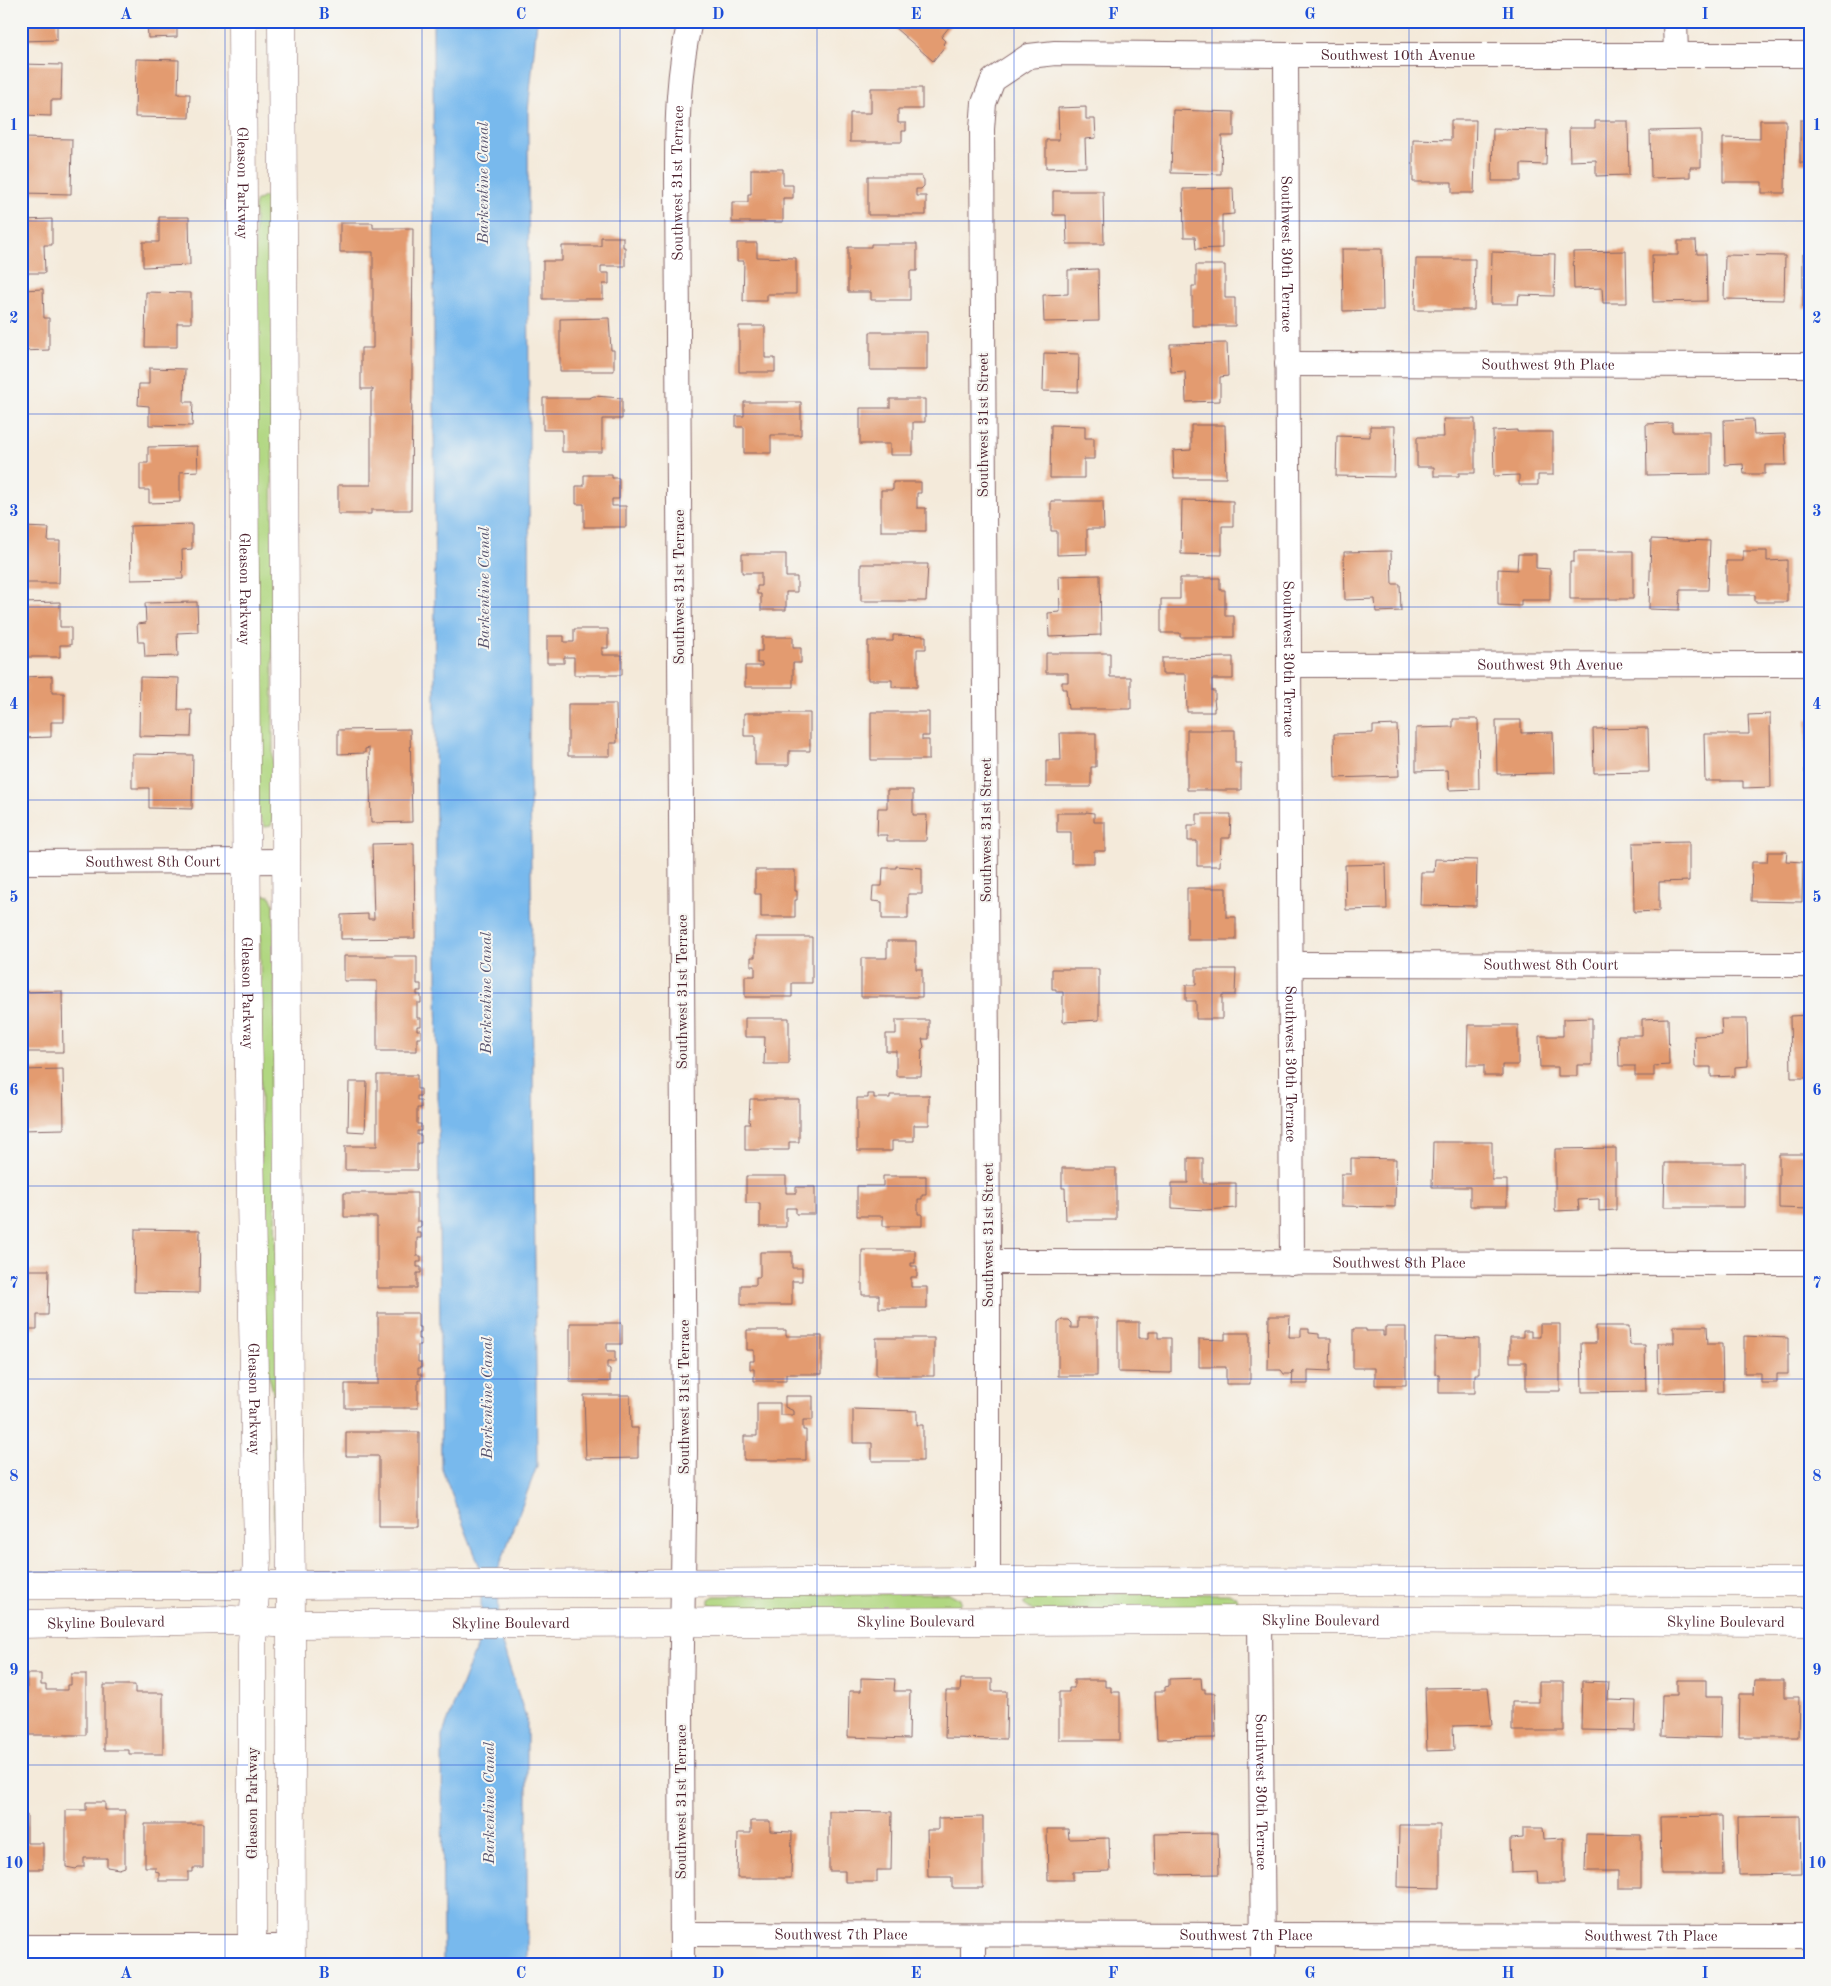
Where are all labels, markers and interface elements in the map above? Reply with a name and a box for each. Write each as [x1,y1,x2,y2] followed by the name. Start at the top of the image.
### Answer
[120,7,132,23] text: A
[318,7,330,23] text: B
[516,7,526,23] text: C
[712,7,724,23] text: D
[910,7,922,23] text: E
[1108,7,1119,23] text: F
[1304,7,1316,23] text: G
[1501,7,1515,23] text: H
[1701,7,1709,23] text: I
[1320,49,1475,64] street label: Southwest 10th Avenue
[671,105,687,261] street label: Southwest 31st Terrace
[9,118,19,134] text: 1
[1812,118,1822,134] text: 1
[476,121,492,245] water label: Barkentine Canal
[234,127,249,239] street label: Gleason Parkway
[1278,176,1293,333] street label: Southwest 30th Terrace
[9,311,19,327] text: 2
[1812,311,1822,327] text: 2
[977,352,992,498] street label: Southwest 31st Street
[1481,358,1615,374] street label: Southwest 9th Place
[9,504,19,520] text: 3
[1812,504,1822,520] text: 3
[673,509,688,665] street label: Southwest 31st Terrace
[477,526,493,650] water label: Barkentine Canal
[236,533,251,645] street label: Gleason Parkway
[1280,581,1295,738] street label: Southwest 30th Terrace
[1477,658,1623,674] street label: Southwest 9th Avenue
[9,697,19,713] text: 4
[1812,697,1822,713] text: 4
[980,757,995,903] street label: Southwest 31st Street
[85,855,221,871] street label: Southwest 8th Court
[9,890,19,906] text: 5
[1812,890,1822,906] text: 5
[676,914,691,1070] street label: Southwest 31st Terrace
[479,931,495,1055] water label: Barkentine Canal
[238,937,255,1050] street label: Gleason Parkway
[1483,958,1619,974] street label: Southwest 8th Court
[1282,986,1297,1143] street label: Southwest 30th Terrace
[9,1083,19,1099] text: 6
[1812,1083,1822,1099] text: 6
[982,1162,997,1308] street label: Southwest 31st Street
[1332,1256,1466,1272] street label: Southwest 8th Place
[9,1276,19,1292] text: 7
[1812,1276,1822,1292] text: 7
[678,1319,693,1475] street label: Southwest 31st Terrace
[480,1336,496,1460] water label: Barkentine Canal
[244,1342,261,1455] street label: Gleason Parkway
[9,1469,19,1485] text: 8
[1812,1469,1822,1485] text: 8
[1262,1614,1380,1629] street label: Skyline Boulevard
[47,1615,165,1633] street label: Skyline Boulevard
[857,1615,975,1631] street label: Skyline Boulevard
[1667,1615,1785,1631] street label: Skyline Boulevard
[452,1617,570,1632] street label: Skyline Boulevard
[9,1663,19,1679] text: 9
[1812,1663,1822,1679] text: 9
[1252,1714,1268,1871] street label: Southwest 30th Terrace
[675,1724,690,1880] street label: Southwest 31st Terrace
[482,1741,498,1865] water label: Barkentine Canal
[246,1747,261,1859] street label: Gleason Parkway
[5,1856,23,1872] text: 10
[1808,1856,1826,1872] text: 10
[774,1928,908,1943] street label: Southwest 7th Place
[1179,1929,1313,1944] street label: Southwest 7th Place
[1584,1930,1718,1945] street label: Southwest 7th Place
[120,1966,132,1982] text: A
[318,1966,330,1982] text: B
[516,1966,526,1982] text: C
[712,1966,724,1982] text: D
[910,1966,922,1982] text: E
[1108,1966,1119,1982] text: F
[1304,1966,1316,1982] text: G
[1501,1966,1515,1982] text: H
[1701,1966,1709,1982] text: I

